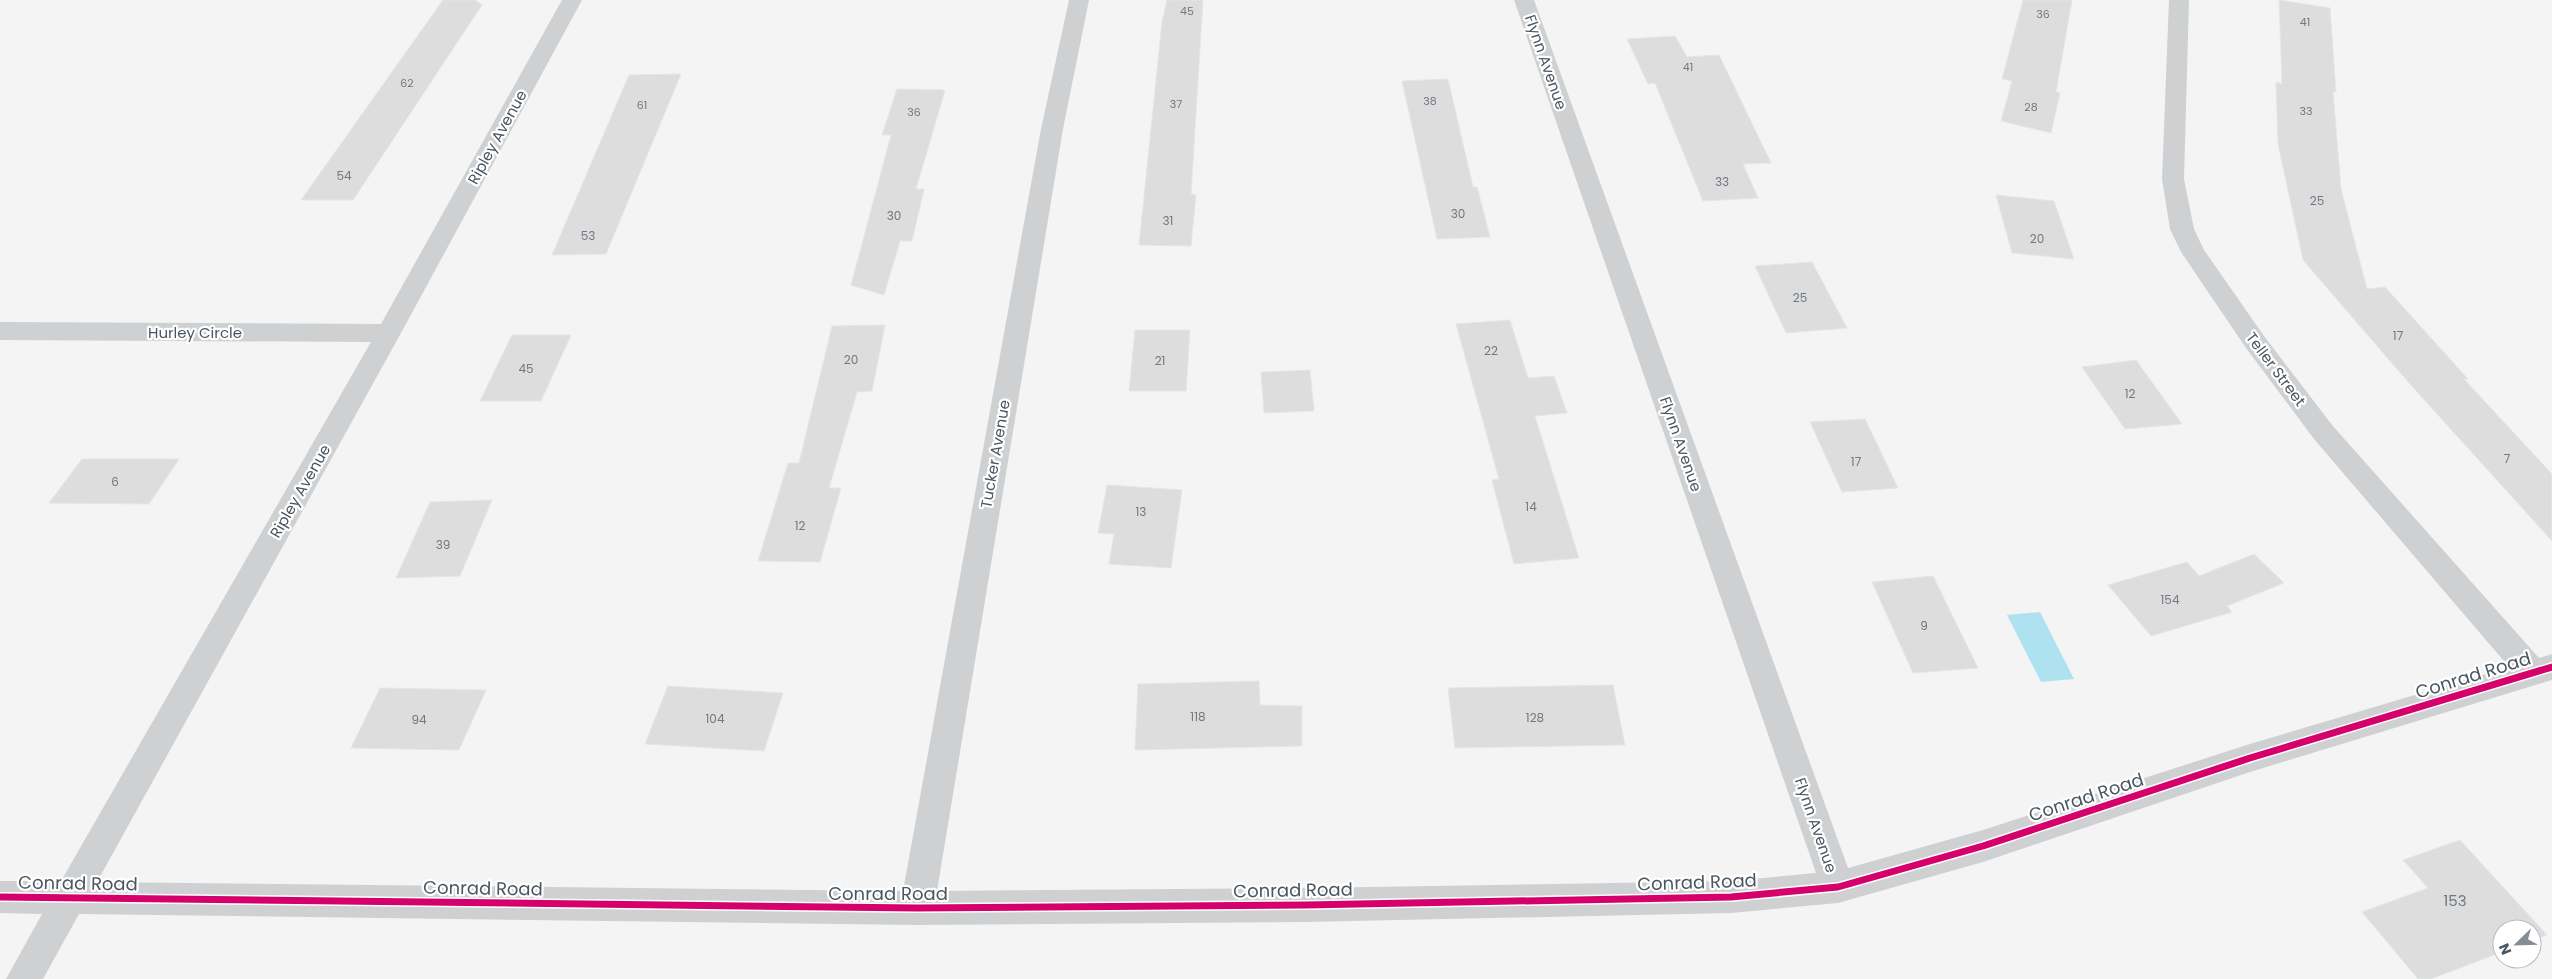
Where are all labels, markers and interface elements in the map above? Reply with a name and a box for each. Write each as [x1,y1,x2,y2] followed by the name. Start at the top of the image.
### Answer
[1180,3,1194,19] house number: 45
[2036,6,2050,22] house number: 36
[1520,12,1572,112] street label: Flynn Avenue
[2300,14,2310,30] house number: 41
[1683,59,1693,75] house number: 41
[400,75,414,91] house number: 62
[462,86,532,188] street label: Ripley Avenue
[1423,93,1437,109] house number: 38
[1170,96,1182,112] house number: 37
[637,97,647,113] house number: 61
[2024,99,2038,115] house number: 28
[2300,103,2312,119] house number: 33
[907,104,921,120] house number: 36
[336,167,352,184] house number: 54
[1715,173,1729,190] house number: 33
[2310,192,2324,209] house number: 25
[1451,205,1465,222] house number: 30
[887,207,901,224] house number: 30
[1163,212,1173,229] house number: 31
[581,227,595,244] house number: 53
[2030,230,2044,247] house number: 20
[1793,289,1807,306] house number: 25
[148,322,242,343] street label: Hurley Circle
[2393,327,2404,344] house number: 17
[2241,328,2311,410] street label: Teller Street
[1484,342,1498,359] house number: 22
[844,351,858,368] house number: 20
[1155,352,1165,369] house number: 21
[518,360,534,377] house number: 45
[2125,385,2135,402] house number: 12
[1655,394,1707,494] street label: Flynn Avenue
[975,398,1015,510] street label: Tucker Avenue
[265,440,335,542] street label: Ripley Avenue
[2504,450,2511,467] house number: 7
[1851,453,1862,470] house number: 17
[111,473,119,490] house number: 6
[1525,498,1537,515] house number: 14
[1136,503,1146,520] house number: 13
[795,517,805,534] house number: 12
[436,536,450,553] house number: 39
[2161,591,2180,608] house number: 154
[1920,617,1928,634] house number: 9
[2412,646,2534,704] street label: Conrad Road
[1190,708,1206,725] house number: 118
[1526,709,1544,726] house number: 128
[706,710,725,727] house number: 104
[411,711,427,728] house number: 94
[2025,767,2147,827] street label: Conrad Road
[1790,775,1842,875] street label: Flynn Avenue
[1637,867,1757,897] street label: Conrad Road
[18,869,138,897] street label: Conrad Road
[423,874,543,902] street label: Conrad Road
[1233,876,1353,904] street label: Conrad Road
[828,881,948,906] street label: Conrad Road
[2443,890,2467,911] house number: 153
[2492,919,2542,969] north arrow
[2494,940,2516,958] text: N

